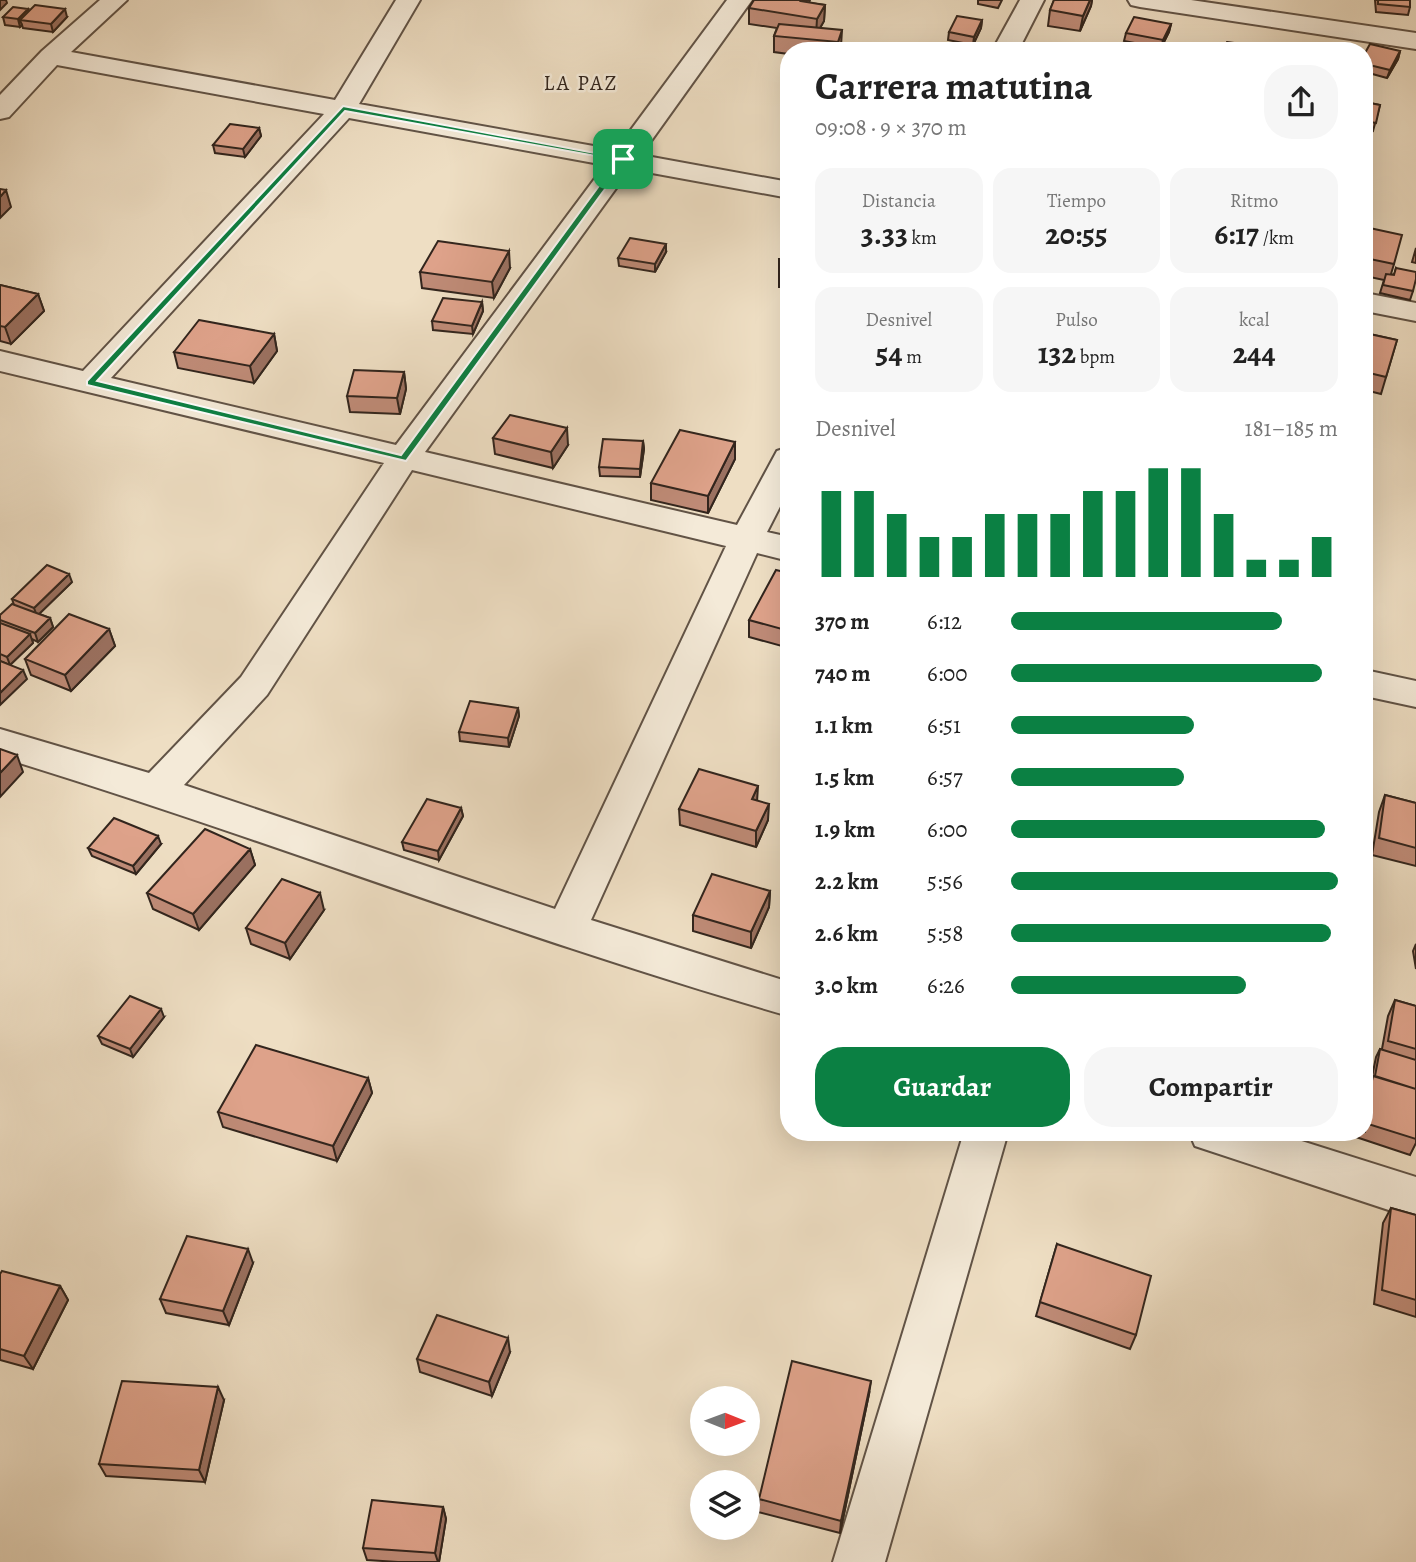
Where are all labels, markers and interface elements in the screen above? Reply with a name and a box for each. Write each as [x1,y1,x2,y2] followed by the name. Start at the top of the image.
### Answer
[815,60,1092,112] text: Carrera matutina
[1264,65,1338,139] button: share
[544,69,618,97] district label: LA PAZ
[815,112,967,143] text: 09:08 · 9 × 370 m
[593,129,653,189] pin
[604,140,642,178] icon: arrive
[862,188,936,214] text: Distancia
[1047,188,1106,214] text: Tiempo
[1230,188,1278,214] text: Ritmo
[861,214,908,254] text: 3.33
[1045,214,1108,254] text: 20:55
[1214,214,1259,254] text: 6:17
[908,225,937,251] text: km
[1259,225,1294,251] text: /km
[866,307,932,333] text: Desnivel
[1055,307,1098,333] text: Pulso
[1239,307,1269,333] text: kcal
[876,333,903,373] text: 54
[1038,333,1076,373] text: 132
[1233,333,1276,373] text: 244
[903,344,922,370] text: m
[1076,344,1115,370] text: bpm
[815,413,896,444] text: Desnivel
[1245,413,1338,444] text: 181–185 m
[815,606,870,637] text: 370 m
[927,606,962,637] text: 6:12
[815,658,870,689] text: 740 m
[927,658,968,689] text: 6:00
[815,710,873,741] text: 1.1 km
[927,710,961,741] text: 6:51
[815,762,875,793] text: 1.5 km
[927,762,963,793] text: 6:57
[815,814,875,845] text: 1.9 km
[927,814,968,845] text: 6:00
[815,866,879,897] text: 2.2 km
[927,866,963,897] text: 5:56
[815,918,878,949] text: 2.6 km
[927,918,963,949] text: 5:58
[815,970,878,1001] text: 3.0 km
[927,970,965,1001] text: 6:26
[815,1047,1070,1127] button: Guardar
[1084,1047,1338,1127] button: Compartir
[690,1386,760,1456] north arrow
[690,1386,760,1540] map controls
[690,1470,760,1540] button: layers

